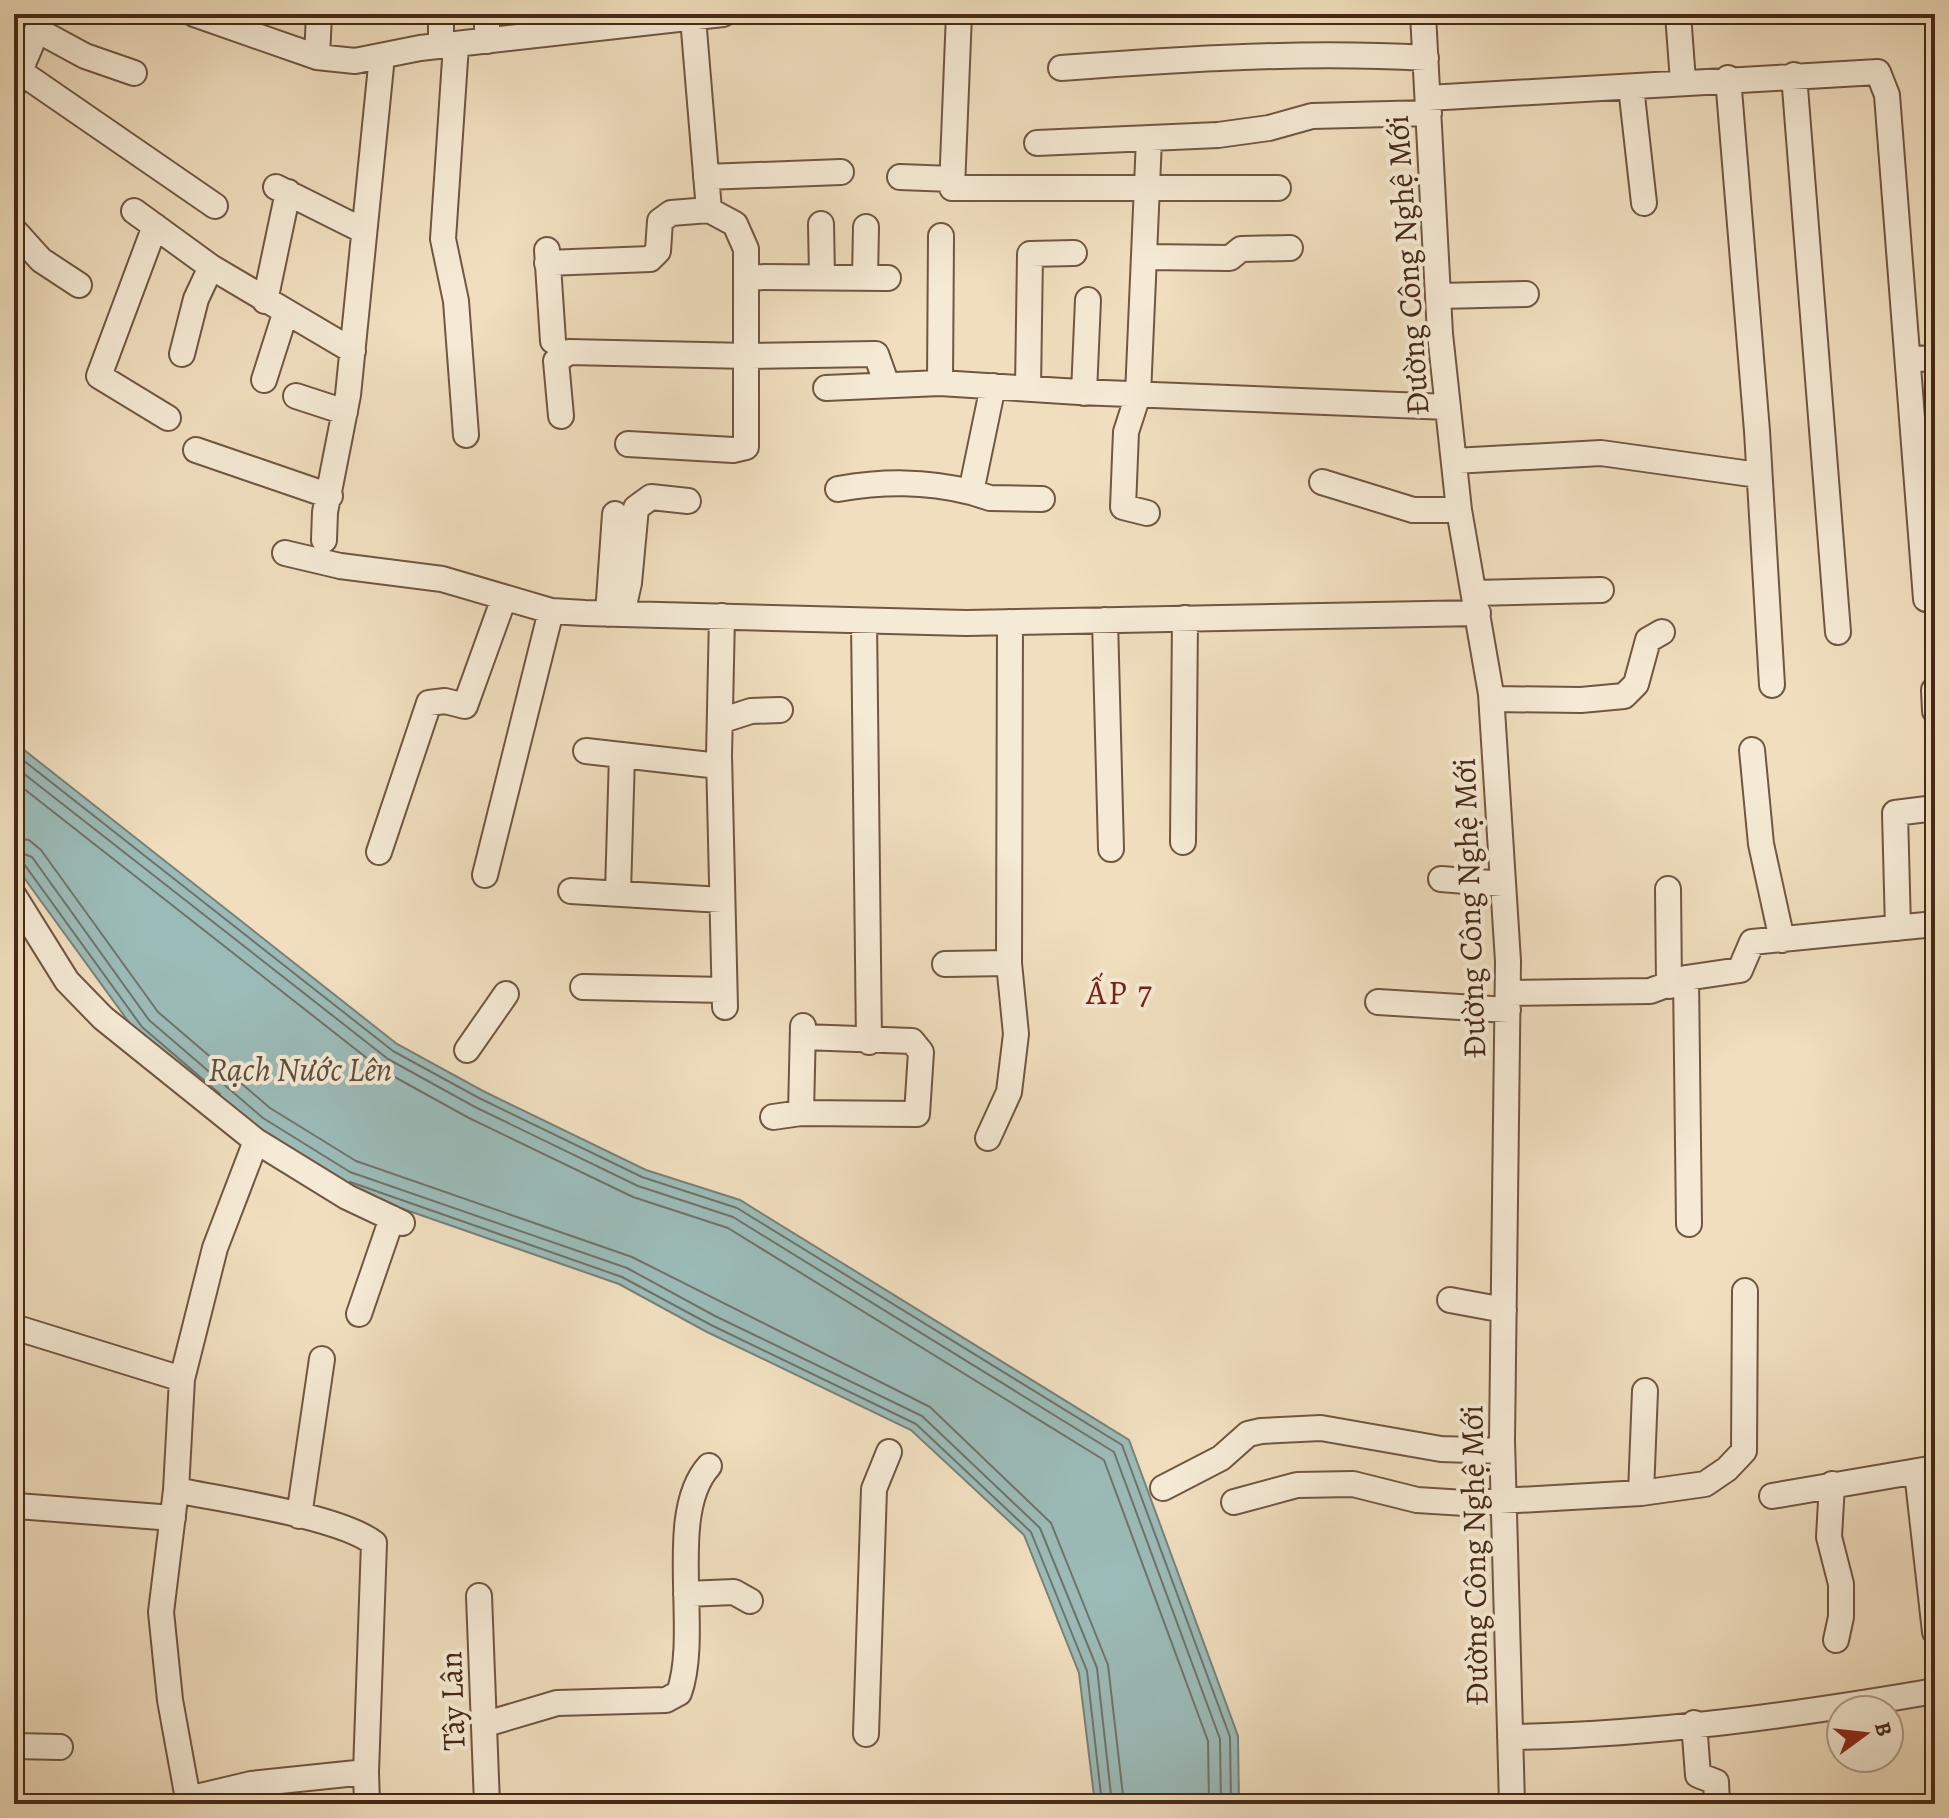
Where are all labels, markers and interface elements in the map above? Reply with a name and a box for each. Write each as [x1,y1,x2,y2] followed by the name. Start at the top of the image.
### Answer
[1375,114,1439,416] street label: Đường Công Nghệ Mới
[1442,757,1496,1059] street label: Đường Công Nghệ Mới
[1085,969,1154,1016] district label: ẤP 7
[208,1046,392,1093] water label: Rạch Nước Lên
[1449,1404,1499,1706] street label: Đường Công Nghệ Mới
[428,1651,476,1751] street label: Tây Lân
[1825,1694,1905,1774] north arrow
[1867,1719,1900,1740] text: B

